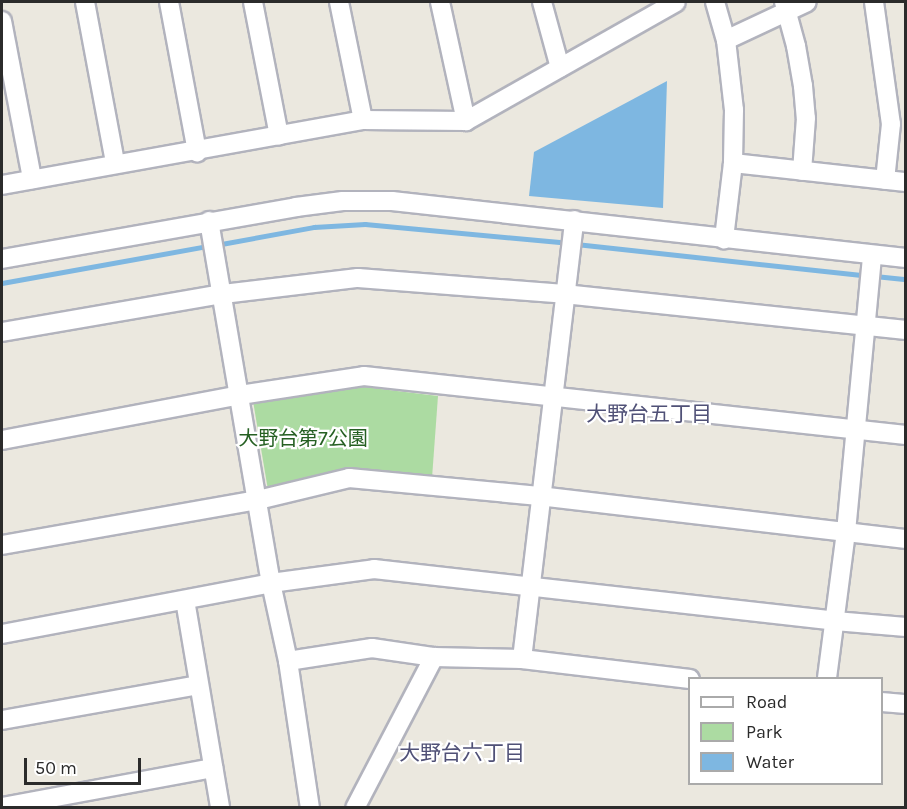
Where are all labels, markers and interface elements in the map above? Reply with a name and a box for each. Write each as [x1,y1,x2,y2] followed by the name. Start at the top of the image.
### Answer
[586,401,712,427] district label: 大野台五丁目
[238,426,368,450] park label: 大野台第7公園
[688,677,883,785] legend
[746,691,787,713] text: Road
[746,721,783,743] text: Park
[399,740,525,766] district label: 大野台六丁目
[27,746,144,784] scale bar
[746,751,794,773] text: Water
[35,757,77,779] text: 50 m

